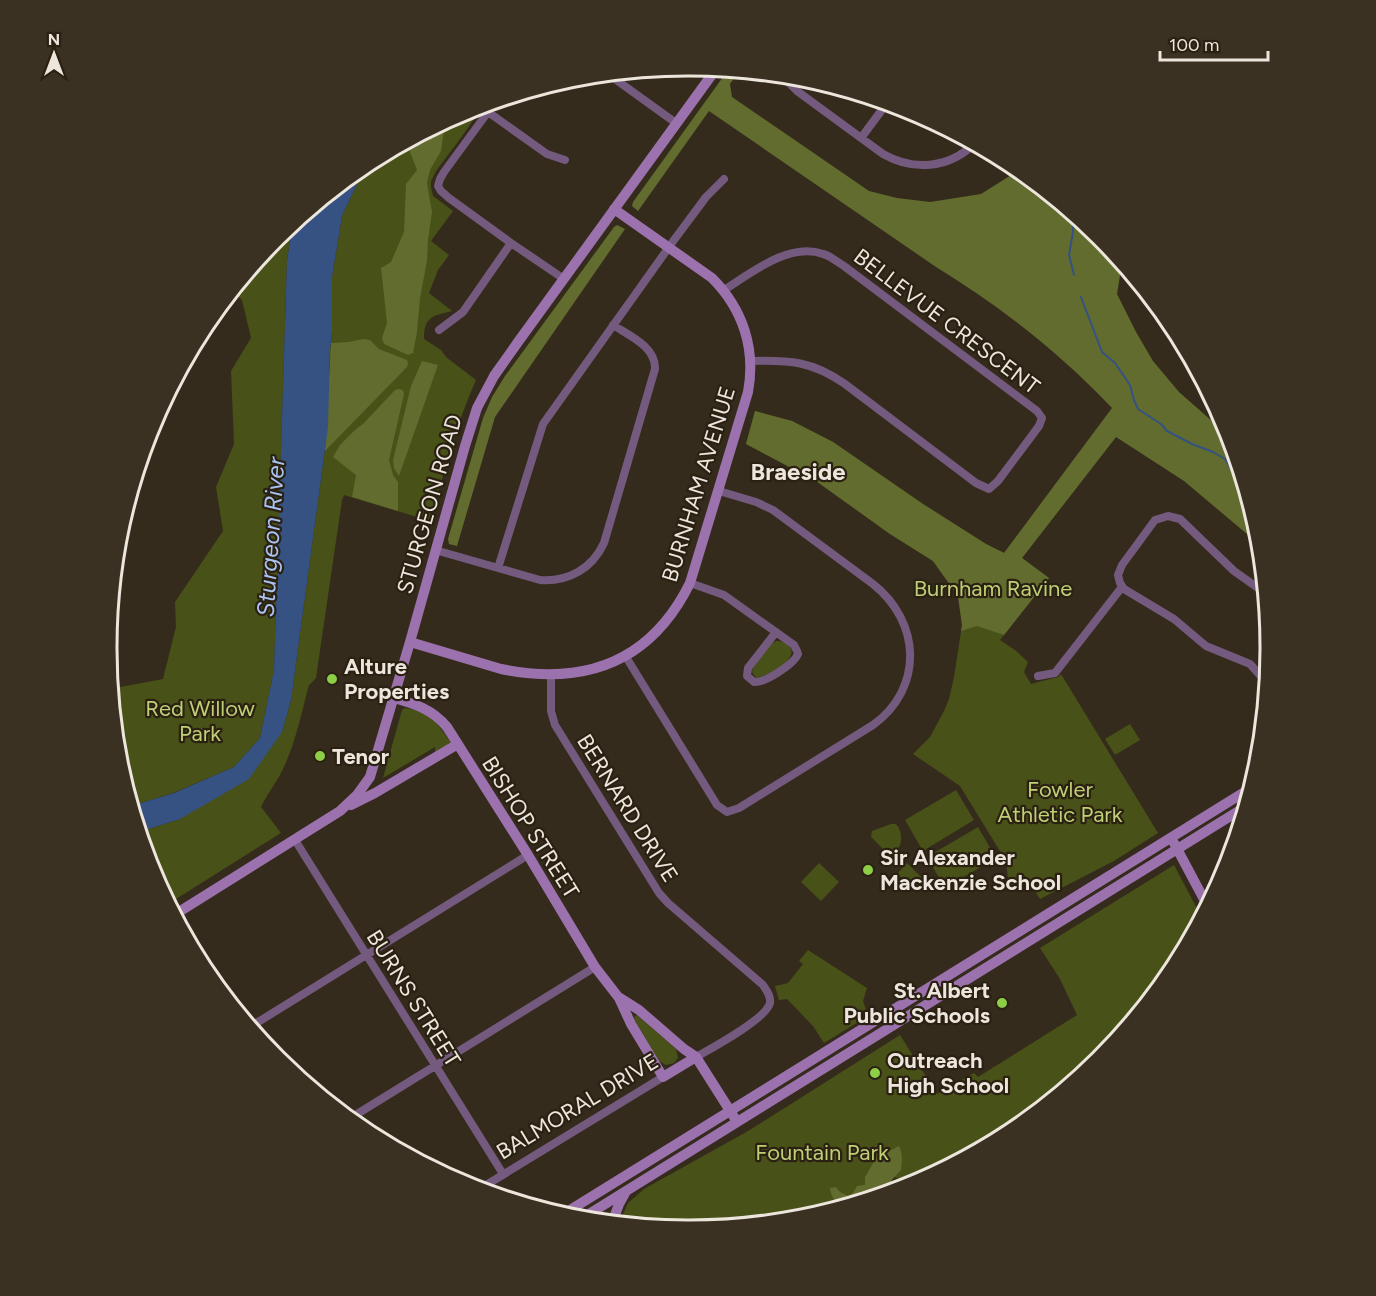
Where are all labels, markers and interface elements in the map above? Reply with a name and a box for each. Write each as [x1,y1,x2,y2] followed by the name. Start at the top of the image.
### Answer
[24,24,84,84] north arrow
[1160,24,1268,62] scale bar
[48,30,60,49] text: N
[1169,34,1219,56] text: 100 m
[848,243,1045,400] street label: BELLEVUE CRESCENT
[656,383,741,585] street label: BURNHAM AVENUE
[391,411,468,597] street label: STURGEON ROAD
[250,455,291,618] water label: Sturgeon River
[751,457,845,486] district label: Braeside
[914,575,1072,602] park label: Burnham Ravine
[344,653,449,705] place label: Alture Properties
[325,672,339,686] marker: Alture Properties
[145,695,256,747] park label: Red Willow Park
[571,729,684,887] street label: BERNARD DRIVE
[332,743,390,770] place label: Tenor
[313,749,327,763] marker: Tenor
[476,751,585,903] street label: BISHOP STREET
[998,776,1123,828] park label: Fowler Athletic Park
[880,844,1061,896] place label: Sir Alexander Mackenzie School
[861,863,875,877] marker: Sir Alexander Mackenzie School
[361,925,466,1072] street label: BURNS STREET
[844,977,990,1029] place label: St. Albert Public Schools
[995,996,1009,1010] marker: St. Albert Public Schools
[491,1047,663,1165] street label: BALMORAL DRIVE
[887,1047,1009,1099] place label: Outreach High School
[868,1066,882,1080] marker: Outreach High School
[755,1139,889,1166] park label: Fountain Park

